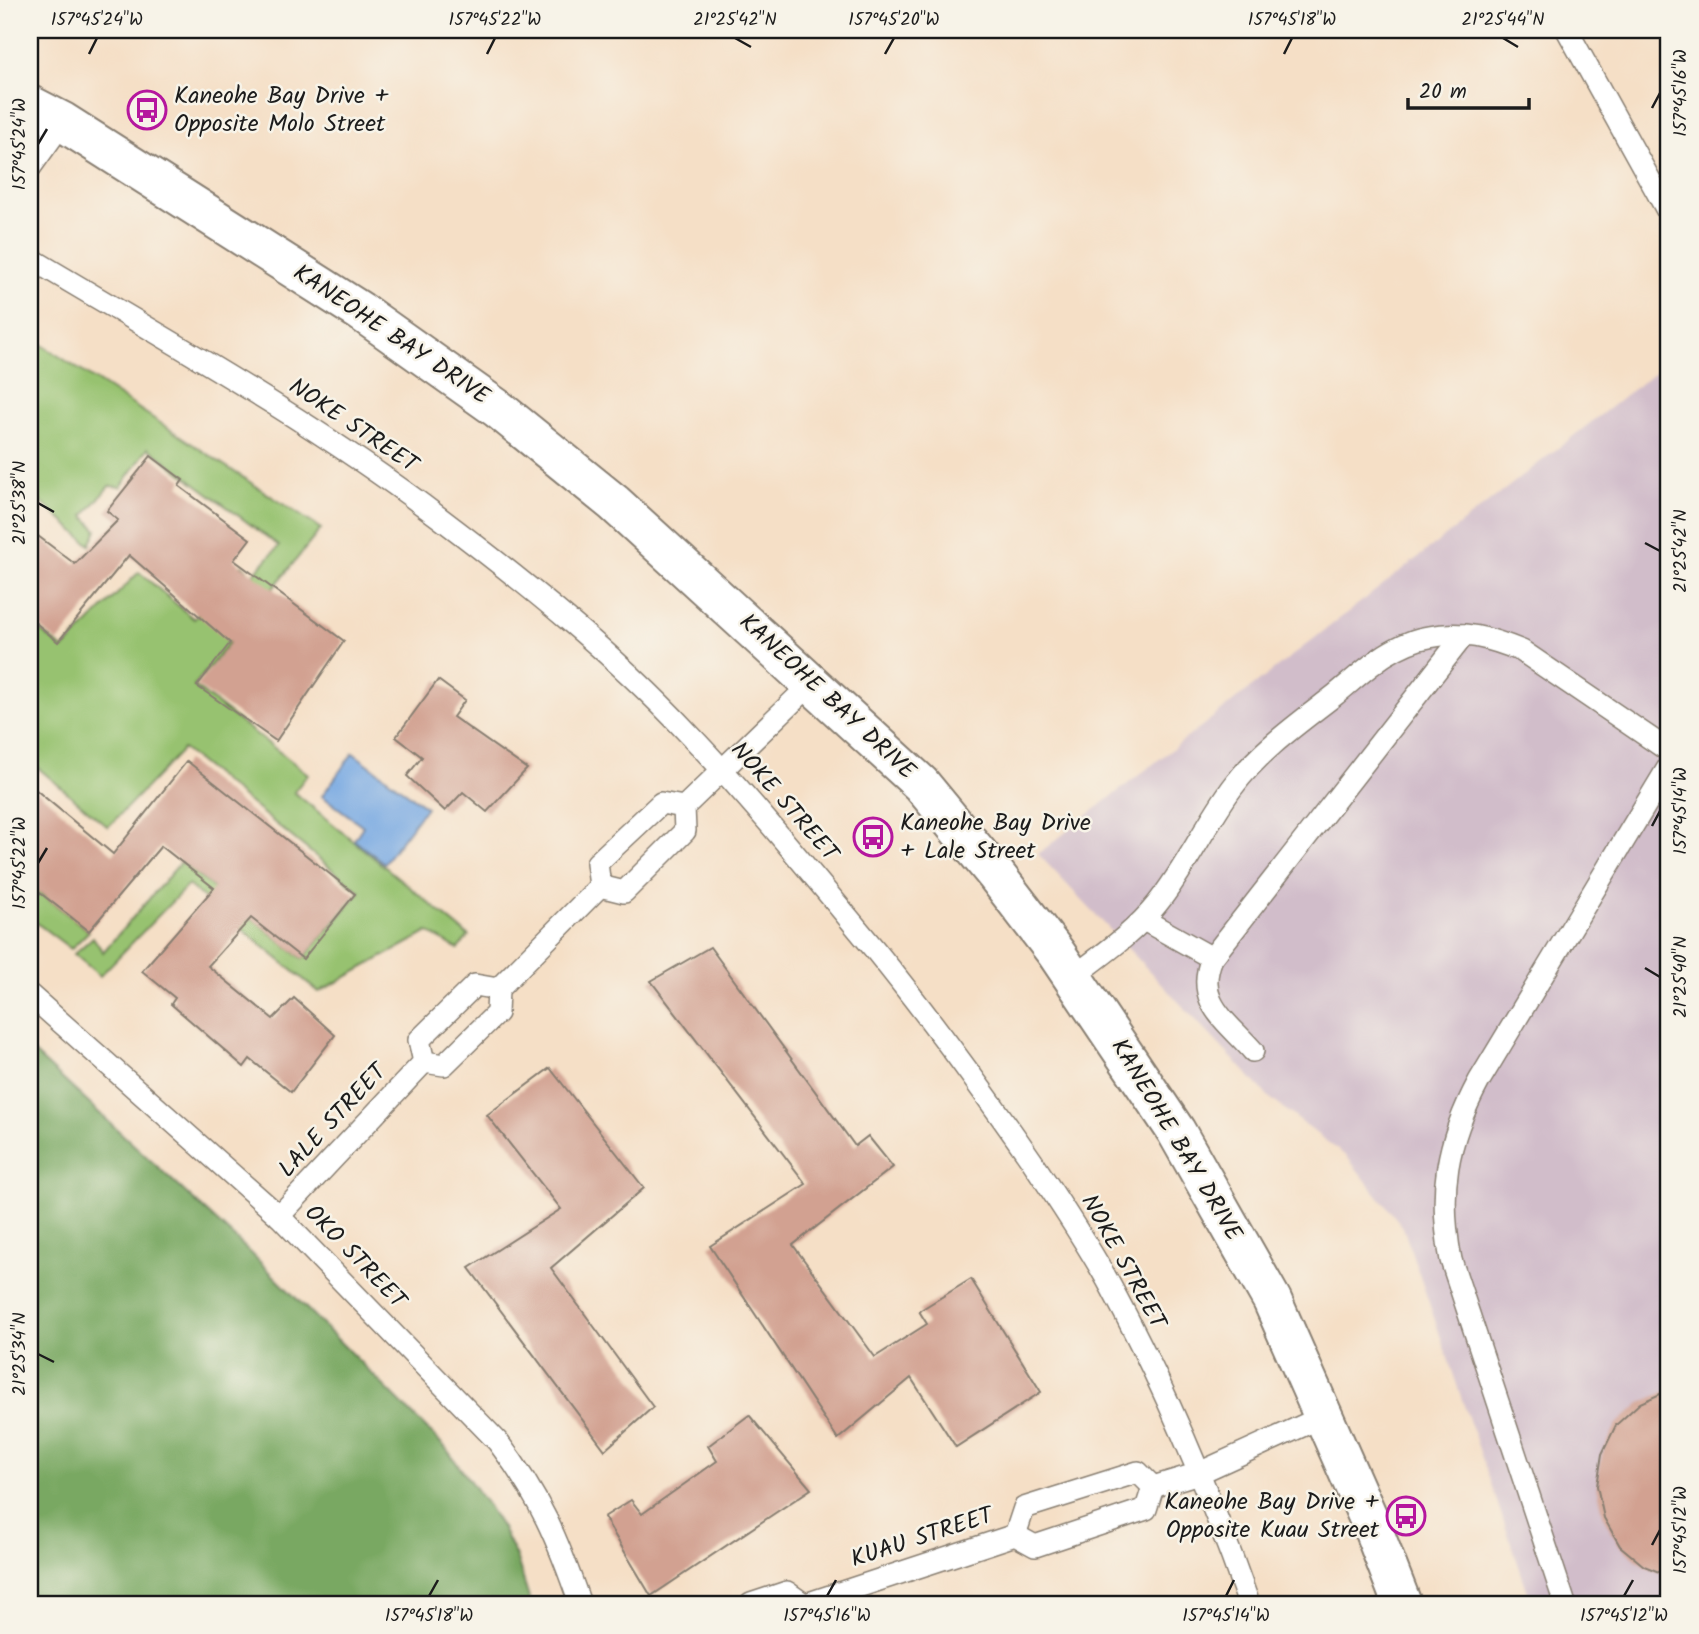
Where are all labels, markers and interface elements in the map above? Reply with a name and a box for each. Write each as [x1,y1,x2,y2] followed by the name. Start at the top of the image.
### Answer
[51,6,143,35] text: 157°45'24"W
[449,6,541,35] text: 157°45'22"W
[693,6,777,35] text: 21°25'42"N
[848,6,940,35] text: 157°45'20"W
[1248,6,1336,35] text: 157°45'18"W
[1462,6,1544,35] text: 21°25'44"N
[1667,49,1696,137] text: 157°45'16"W
[1408,66,1529,110] scale bar
[1419,76,1467,109] text: 20 m
[174,77,389,144] place label: Kaneohe Bay Drive + Opposite Molo Street
[126,89,168,131] bus stop icon: Kaneohe Bay Drive + Opposite Molo Street
[6,98,35,190] text: 157°45'24"W
[285,254,498,416] street label: KANEOHE BAY DRIVE
[280,368,428,485] street label: NOKE STREET
[6,461,35,545] text: 21°25'38"N
[1667,509,1696,593] text: 21°25'42"N
[729,604,925,791] street label: KANEOHE BAY DRIVE
[720,733,849,873] street label: NOKE STREET
[1667,767,1696,855] text: 157°45'14"W
[900,804,1091,871] place label: Kaneohe Bay Drive + Lale Street
[852,816,894,858] bus stop icon: Kaneohe Bay Drive + Lale Street
[6,817,35,909] text: 157°45'22"W
[1667,936,1696,1018] text: 21°25'40"N
[1100,1031,1253,1250] street label: KANEOHE BAY DRIVE
[269,1053,398,1187] street label: LALE STREET
[1070,1187,1177,1339] street label: NOKE STREET
[295,1195,417,1320] street label: OKO STREET
[6,1312,35,1396] text: 21°25'34"N
[1164,1483,1380,1550] place label: Kaneohe Bay Drive + Opposite Kuau Street
[1667,1486,1696,1574] text: 157°45'12"W
[1385,1495,1427,1537] bus stop icon: Kaneohe Bay Drive + Opposite Kuau Street
[846,1496,1000,1579] street label: KUAU STREET
[385,1602,473,1631] text: 157°45'18"W
[783,1602,871,1631] text: 157°45'16"W
[1182,1602,1270,1631] text: 157°45'14"W
[1580,1602,1668,1631] text: 157°45'12"W

